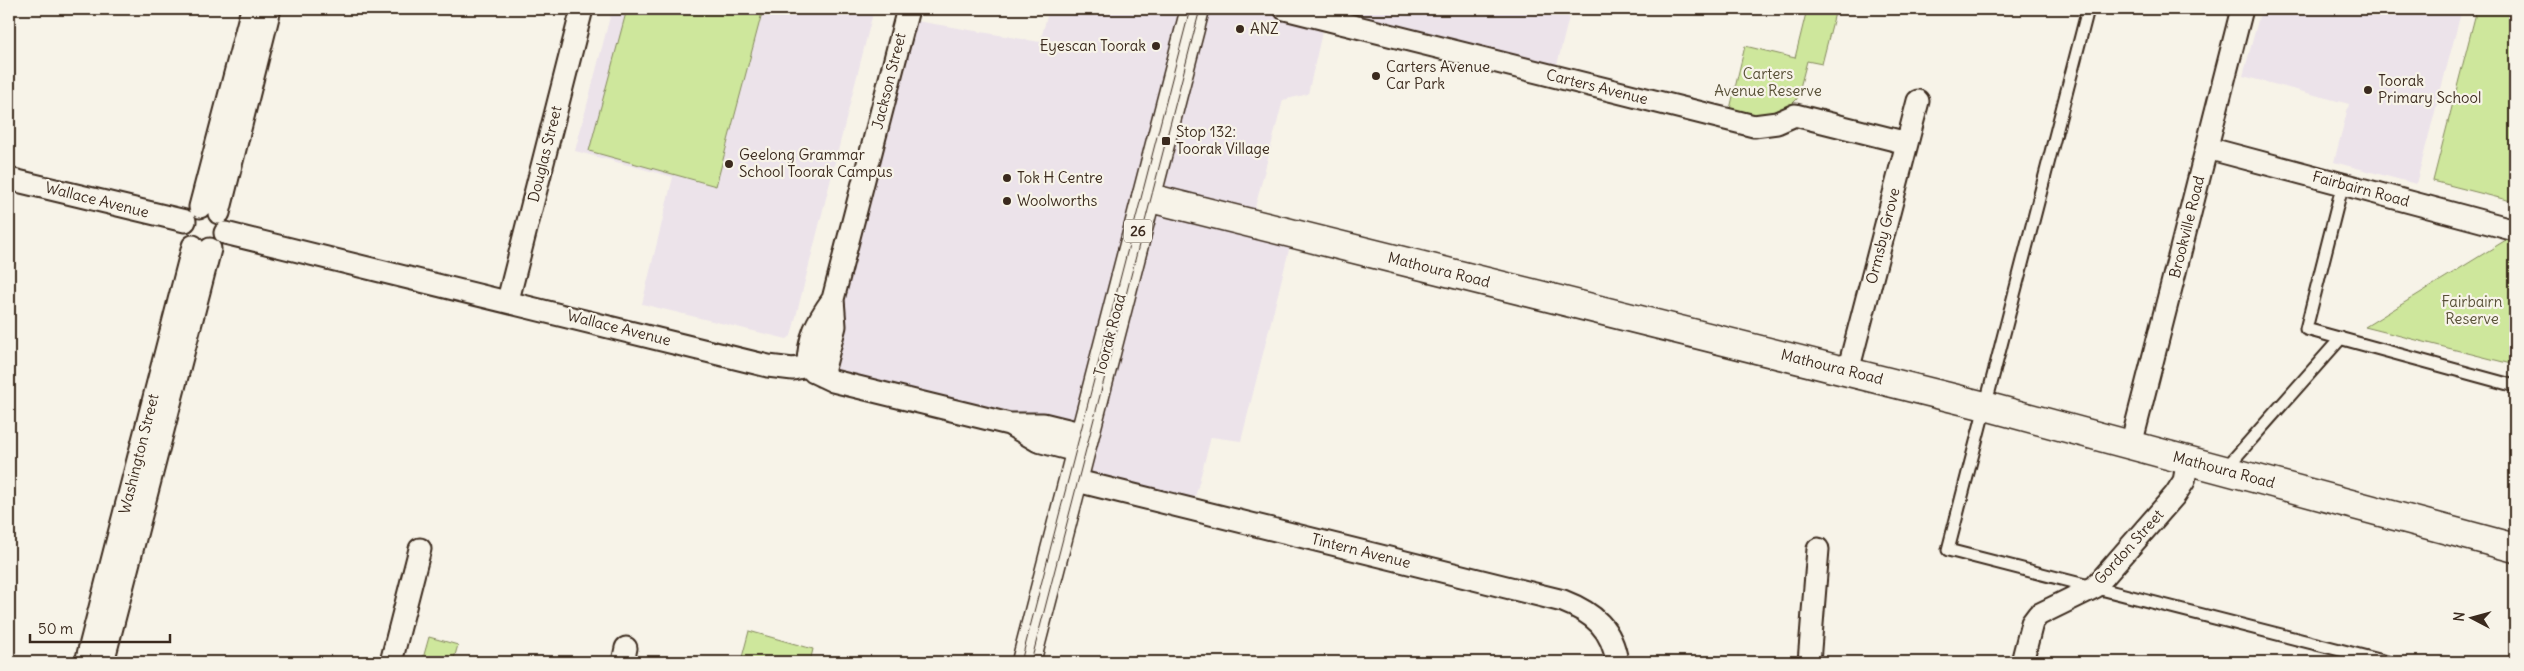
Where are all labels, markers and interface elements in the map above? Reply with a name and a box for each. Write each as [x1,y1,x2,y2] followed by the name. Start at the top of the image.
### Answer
[1250,19,1279,38] place label: ANZ
[1234,23,1246,35] marker: ANZ
[867,31,910,131] street label: Jackson Street
[1040,36,1146,55] place label: Eyescan Toorak
[1150,40,1162,52] marker: Eyescan Toorak
[1386,57,1490,93] place label: Carters Avenue Car Park
[1714,64,1822,100] park label: Carters Avenue Reserve
[1544,65,1650,108] street label: Carters Avenue
[1370,70,1382,82] marker: Carters Avenue Car Park
[2378,71,2481,107] place label: Toorak Primary School
[2362,84,2374,96] marker: Toorak Primary School
[523,104,566,204] street label: Douglas Street
[1176,122,1270,158] place label: Stop 132: Toorak Village
[1160,135,1172,147] marker: Stop 132: Toorak Village
[739,145,893,181] place label: Geelong Grammar School Toorak Campus
[723,158,735,170] marker: Geelong Grammar School Toorak Campus
[2311,166,2412,211] street label: Fairbairn Road
[1017,168,1103,187] place label: Tok H Centre
[1001,172,1013,184] marker: Tok H Centre
[2165,174,2208,280] street label: Brookville Road
[43,177,151,222] street label: Wallace Avenue
[1861,186,1904,286] street label: Ormsby Grove
[1017,191,1097,210] place label: Woolworths
[1001,195,1013,207] marker: Woolworths
[1124,220,1152,242] road number: 26
[1386,248,1492,291] street label: Mathoura Road
[1089,291,1130,378] street label: Toorak Road
[2442,292,2503,328] park label: Fairbairn Reserve
[565,305,673,350] street label: Wallace Avenue
[1779,345,1885,388] street label: Mathoura Road
[114,392,163,516] street label: Washington Street
[2171,447,2277,492] street label: Mathoura Road
[2090,505,2167,588] street label: Gordon Street
[1310,529,1413,572] street label: Tintern Avenue
[2446,594,2496,644] north arrow
[30,611,170,643] scale bar
[2450,611,2469,622] text: N
[38,619,73,638] text: 50 m

